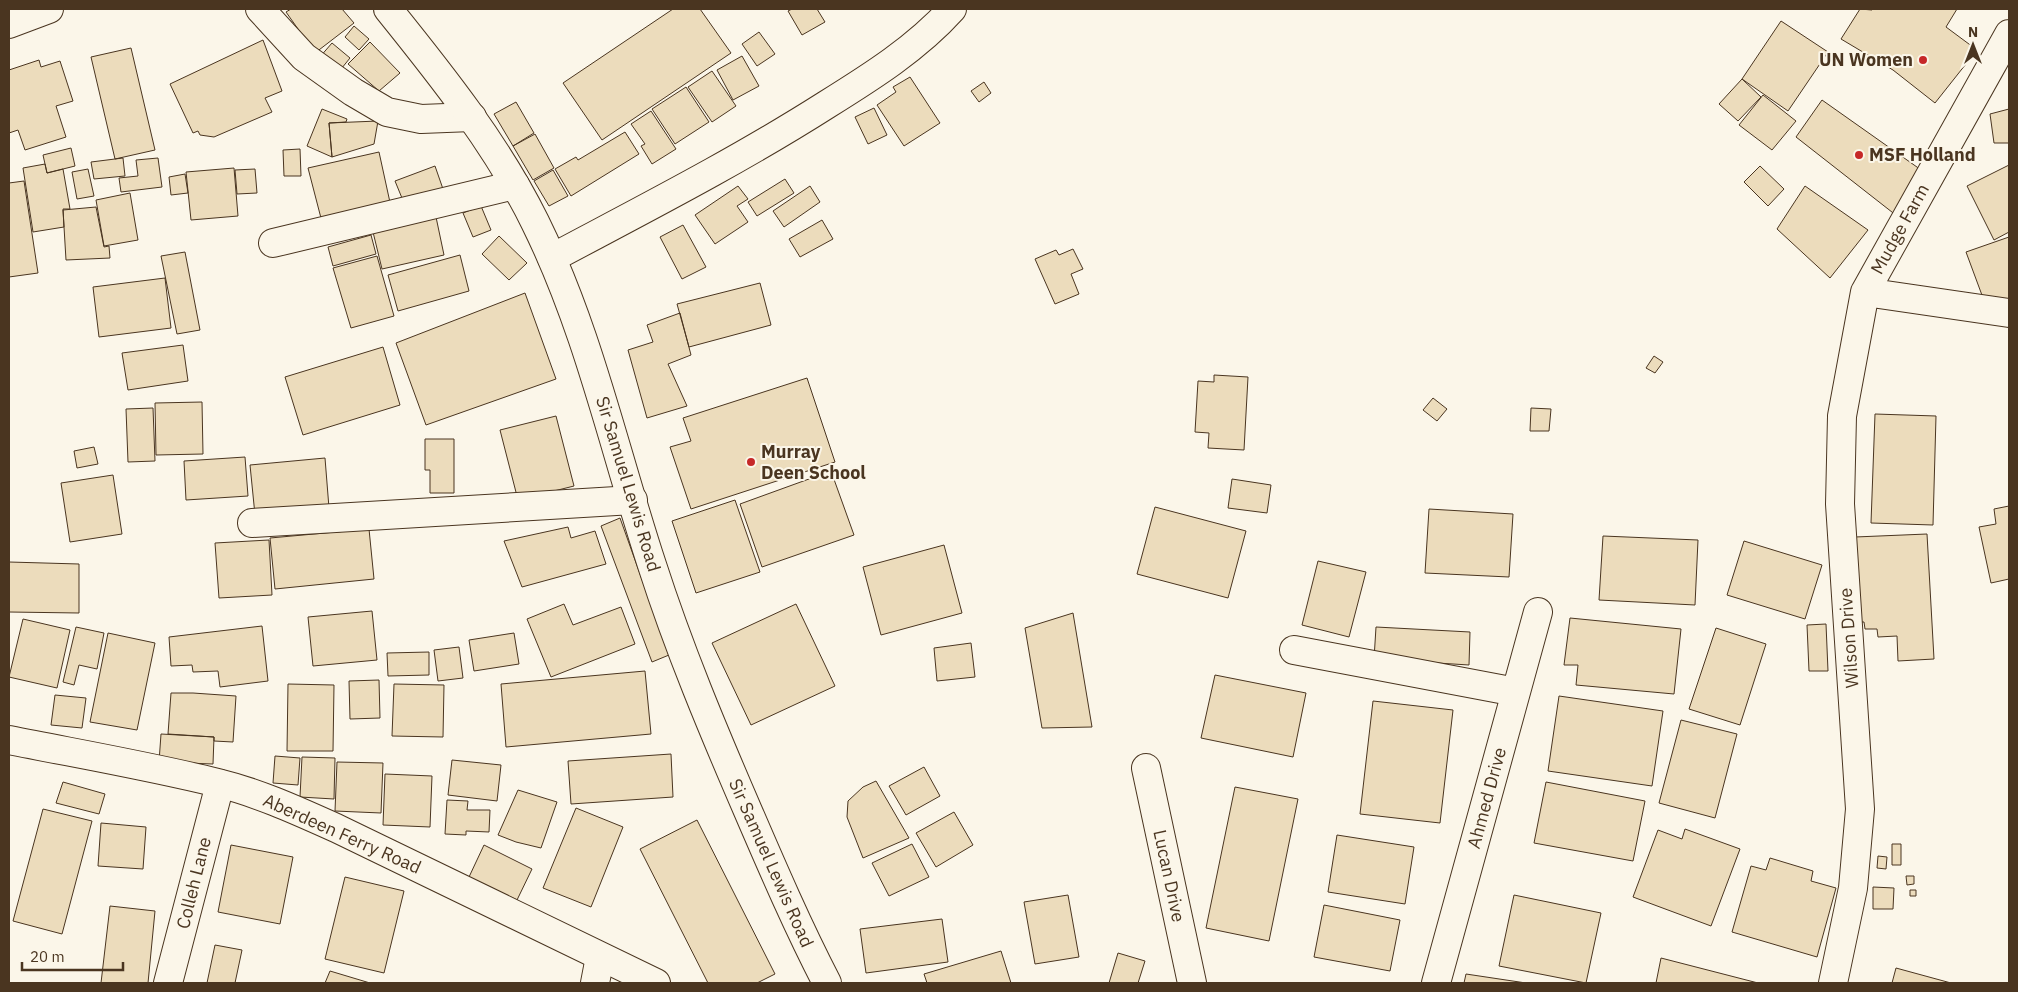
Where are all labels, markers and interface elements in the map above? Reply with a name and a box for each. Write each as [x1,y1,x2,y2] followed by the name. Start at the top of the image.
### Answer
[1948,20,1998,70] north arrow
[1968,23,1978,41] text: N
[1819,48,1913,71] place label: UN Women
[1917,54,1929,66] marker: UN Women
[1869,143,1976,166] place label: MSF Holland
[1853,149,1865,161] marker: MSF Holland
[1865,179,1934,278] street label: Mudge Farm
[591,393,666,574] street label: Sir Samuel Lewis Road
[761,440,866,484] place label: Murray Deen School
[745,456,757,468] marker: Murray Deen School
[1834,587,1863,689] street label: Wilson Drive
[1462,745,1511,851] street label: Ahmed Drive
[724,775,819,951] street label: Sir Samuel Lewis Road
[260,788,425,879] street label: Aberdeen Ferry Road
[1148,828,1191,924] street label: Lucan Drive
[171,834,216,931] street label: Colleh Lane
[22,940,124,972] scale bar
[30,947,65,966] text: 20 m

